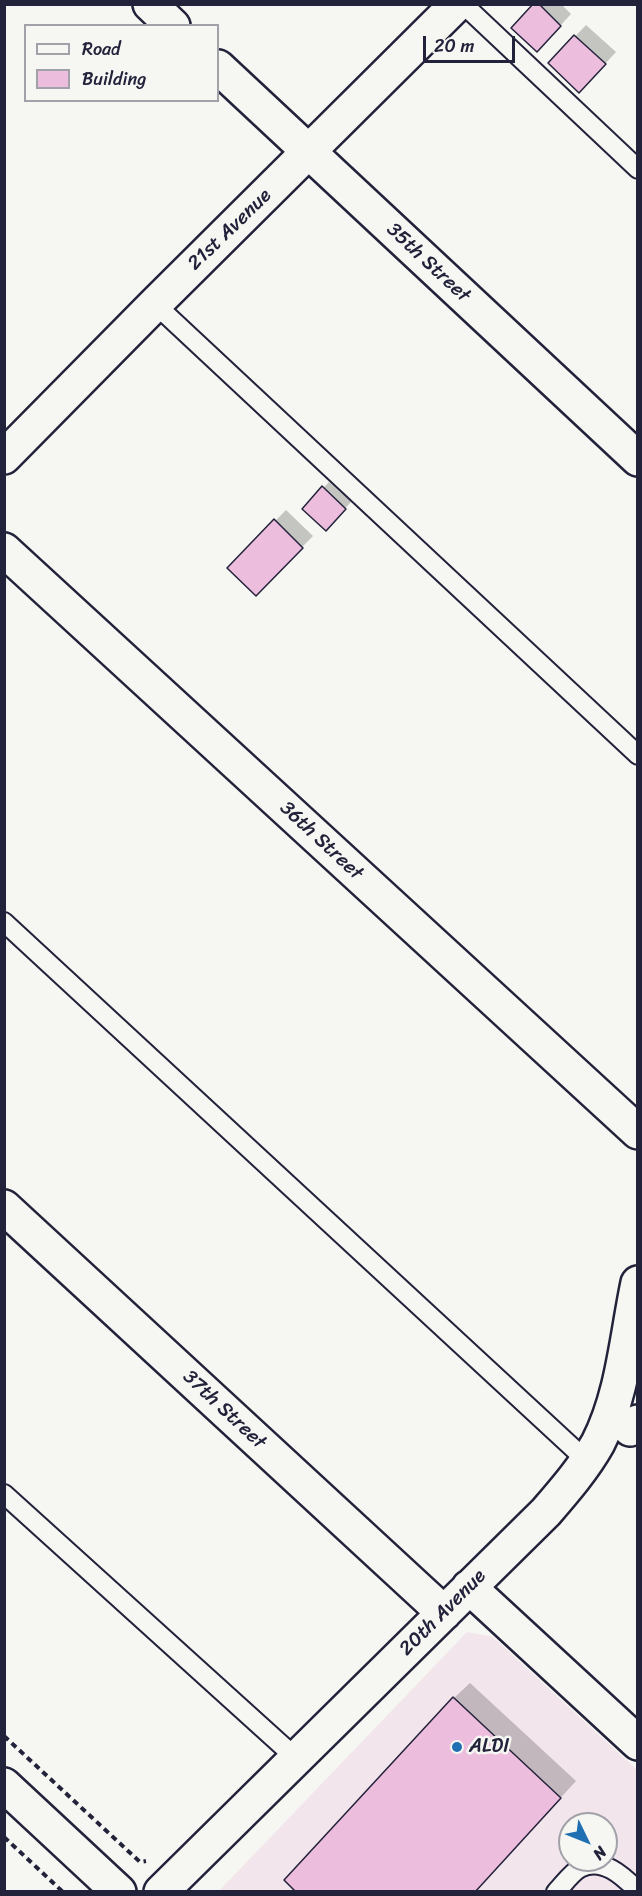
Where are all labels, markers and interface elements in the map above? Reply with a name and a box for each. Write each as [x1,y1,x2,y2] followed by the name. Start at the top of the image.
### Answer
[24,24,219,102] legend
[426,24,518,62] scale bar
[434,30,474,62] text: 20 m
[82,33,121,65] text: Road
[82,63,146,95] text: Building
[183,184,277,276] street label: 21st Avenue
[381,218,475,308] street label: 35th Street
[274,796,368,886] street label: 36th Street
[177,1365,271,1455] street label: 37th Street
[395,1565,491,1661] street label: 20th Avenue
[469,1735,509,1759] place label: ALDI
[450,1740,464,1754] marker: ALDI
[558,1812,618,1872] north arrow
[586,1839,614,1867] text: N

